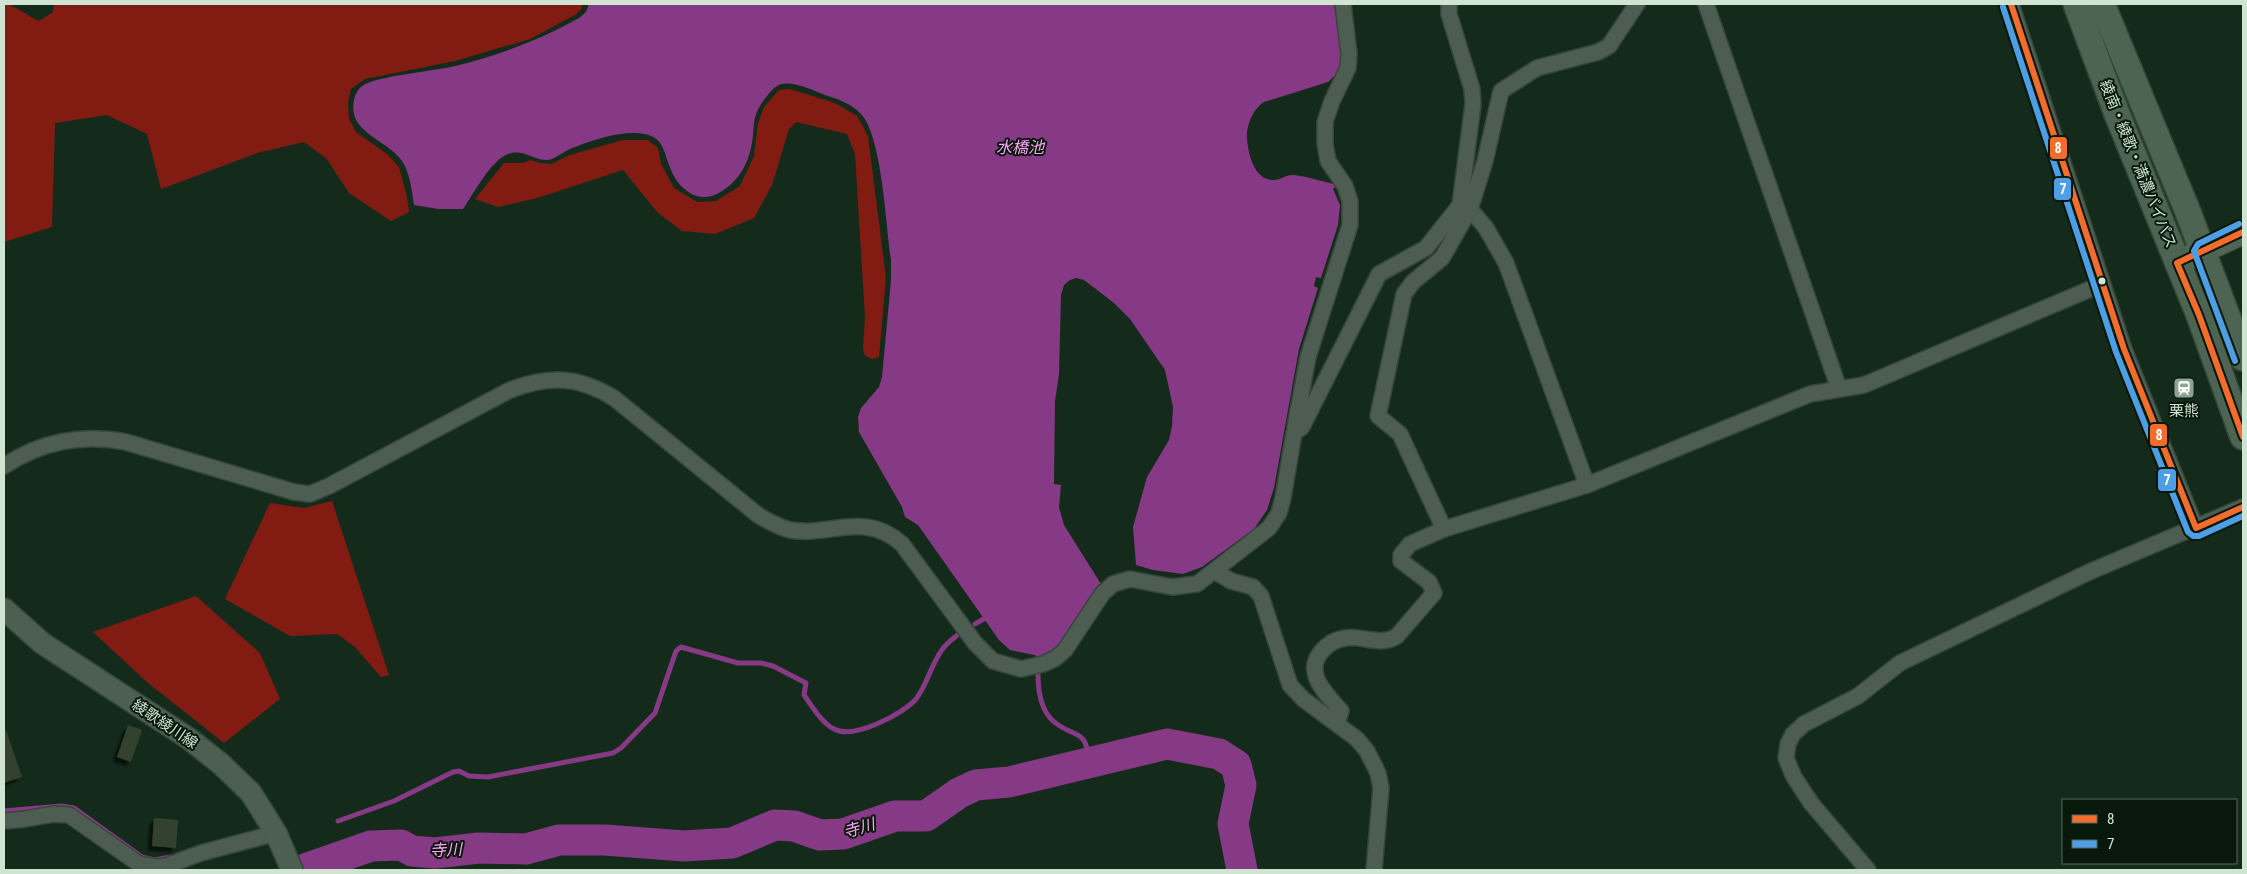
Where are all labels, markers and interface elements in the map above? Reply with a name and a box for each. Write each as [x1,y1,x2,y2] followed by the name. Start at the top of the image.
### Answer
[2096,77,2180,251] street label: 綾南・綾歌・満濃バイパス
[2049,136,2068,160] line badge: 8
[996,138,1046,157] water label: 水橋池
[2054,140,2062,156] text: 8
[2053,177,2072,201] line badge: 7
[2059,181,2067,197] text: 7
[2097,276,2107,286] unlabelled marker
[2172,376,2196,400] station icon: 栗熊
[2169,402,2199,420] place label: 栗熊
[2149,423,2168,447] line badge: 8
[2155,427,2163,443] text: 8
[2157,468,2177,492] line badge: 7
[2163,472,2171,488] text: 7
[129,696,201,752] street label: 綾歌綾川線
[2062,799,2237,864] legend
[2107,810,2114,828] text: 8
[841,814,879,842] water label: 寺川
[2107,835,2114,853] text: 7
[430,840,464,860] water label: 寺川

